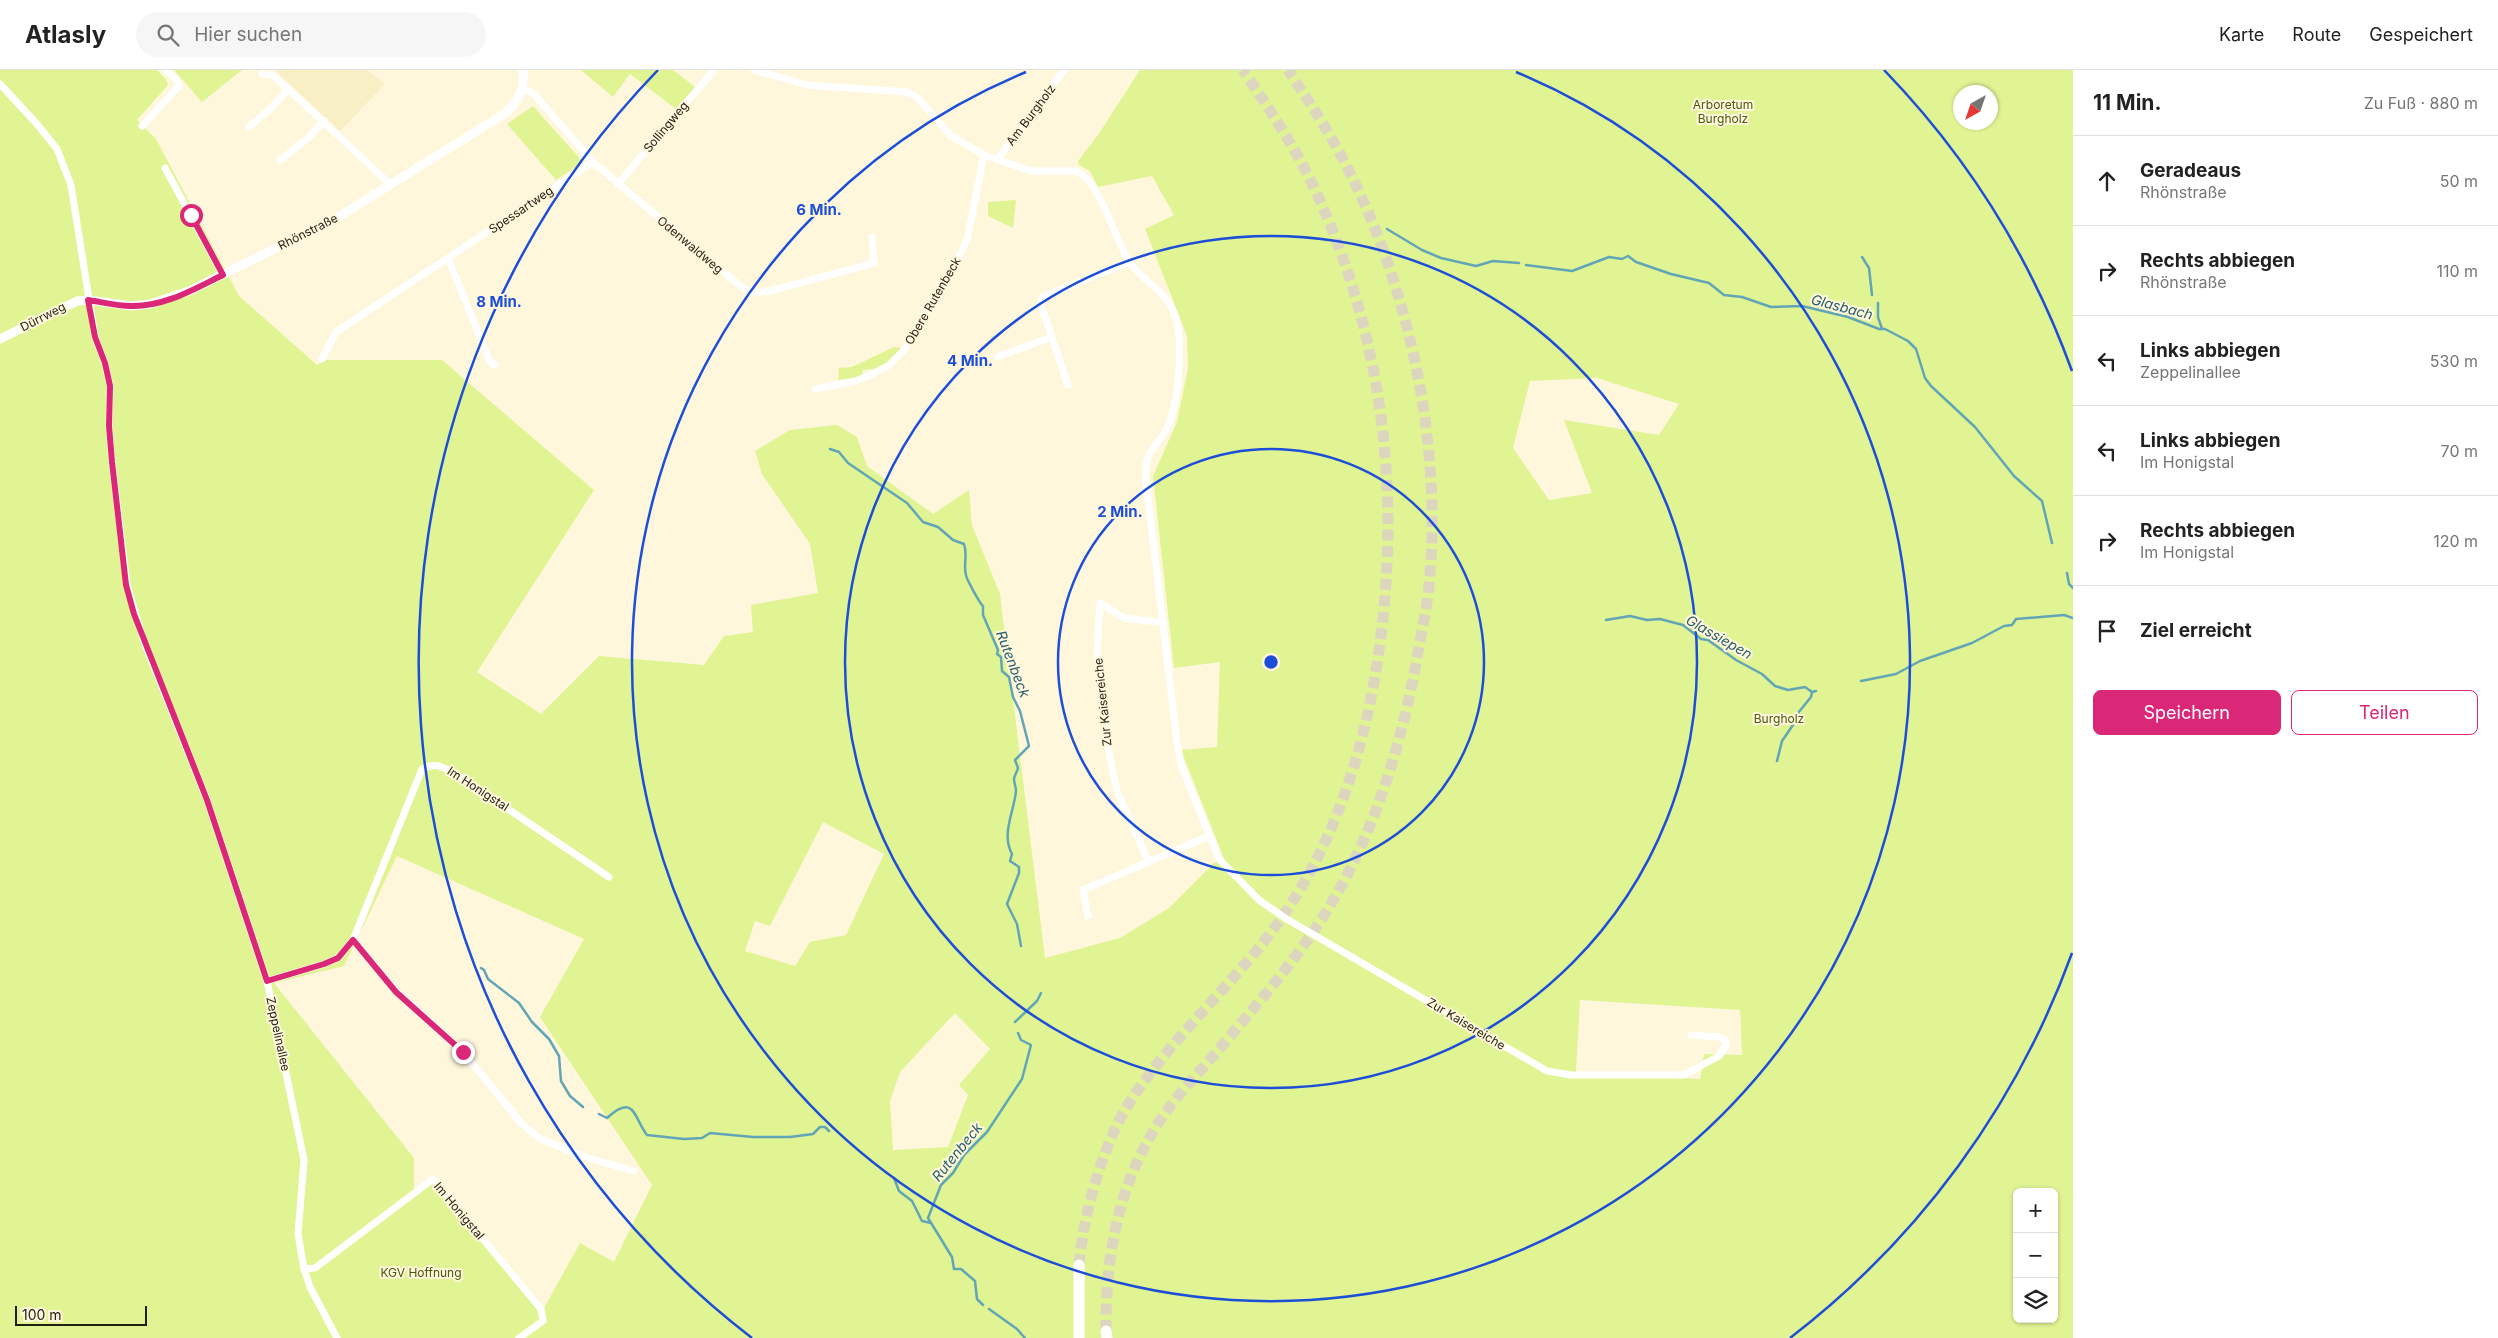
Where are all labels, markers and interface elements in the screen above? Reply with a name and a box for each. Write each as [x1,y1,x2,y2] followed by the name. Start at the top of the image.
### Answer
[136,12,486,57] search box
[25,20,106,49] text: Atlasly
[154,21,182,49] icon: search
[194,23,302,46] text: Hier suchen
[2219,24,2264,45] text: Karte
[2292,24,2341,45] text: Route
[2369,24,2473,45] text: Gespeichert
[1003,81,1058,148] street label: Am Burgholz
[1953,85,1998,130] north arrow
[2093,90,2161,115] text: 11 Min.
[2364,93,2478,113] text: Zu Fuß · 880 m
[1693,97,1753,126] park label: Arboretum Burgholz
[640,98,691,155] street label: Sollingweg
[2140,159,2241,182] text: Geradeaus
[2093,167,2121,195] icon: ahead
[2440,171,2478,191] text: 50 m
[2140,182,2227,202] text: Rhönstraße
[486,183,556,237] street label: Spessartweg
[796,200,842,219] text: 6 Min.
[180,204,203,227] route start
[275,210,340,253] street label: Rhönstraße
[654,213,726,277] street label: Odenwaldweg
[2140,249,2295,272] text: Rechts abbiegen
[901,254,964,347] street label: Obere Rutenbeck
[2093,257,2121,285] icon: right
[2436,261,2478,281] text: 110 m
[2140,272,2227,292] text: Rhönstraße
[1809,290,1875,323] water label: Glasbach
[476,292,522,311] text: 8 Min.
[18,299,68,334] street label: Dürrweg
[2140,339,2281,362] text: Links abbiegen
[2093,347,2121,375] icon: left
[947,351,993,370] text: 4 Min.
[2430,351,2478,371] text: 530 m
[2140,362,2241,382] text: Zeppelinallee
[2140,429,2281,452] text: Links abbiegen
[2093,437,2121,465] icon: left
[2441,441,2478,461] text: 70 m
[2140,452,2234,472] text: Im Honigstal
[1097,502,1143,521] text: 2 Min.
[2140,519,2295,542] text: Rechts abbiegen
[2093,527,2121,555] icon: right
[2433,531,2478,551] text: 120 m
[2140,542,2234,562] text: Im Honigstal
[1683,611,1755,662] water label: Glassiepen
[2093,617,2121,645] icon: arrive
[2140,619,2252,642] text: Ziel erreicht
[993,628,1034,700] water label: Rutenbeck
[1262,653,1280,671] centre of rings
[1090,657,1115,747] street label: Zur Kaisereiche
[2093,690,2281,735] button: Speichern
[2291,690,2478,735] button: Teilen
[1754,711,1804,726] park label: Burgholz
[445,763,512,814] street label: Im Honigstal
[1424,994,1508,1053] street label: Zur Kaisereiche
[263,995,294,1072] street label: Zeppelinallee
[452,1041,475,1064] route end
[928,1119,986,1184] water label: Rutenbeck
[431,1179,488,1243] street label: Im Honigstal
[2013,1188,2058,1323] map controls
[2013,1188,2058,1233] button: +
[2013,1233,2058,1278] button: −
[380,1265,462,1280] park label: KGV Hoffnung
[2013,1278,2058,1323] button: layers
[15,1303,148,1326] scale bar
[22,1306,62,1323] text: 100 m

